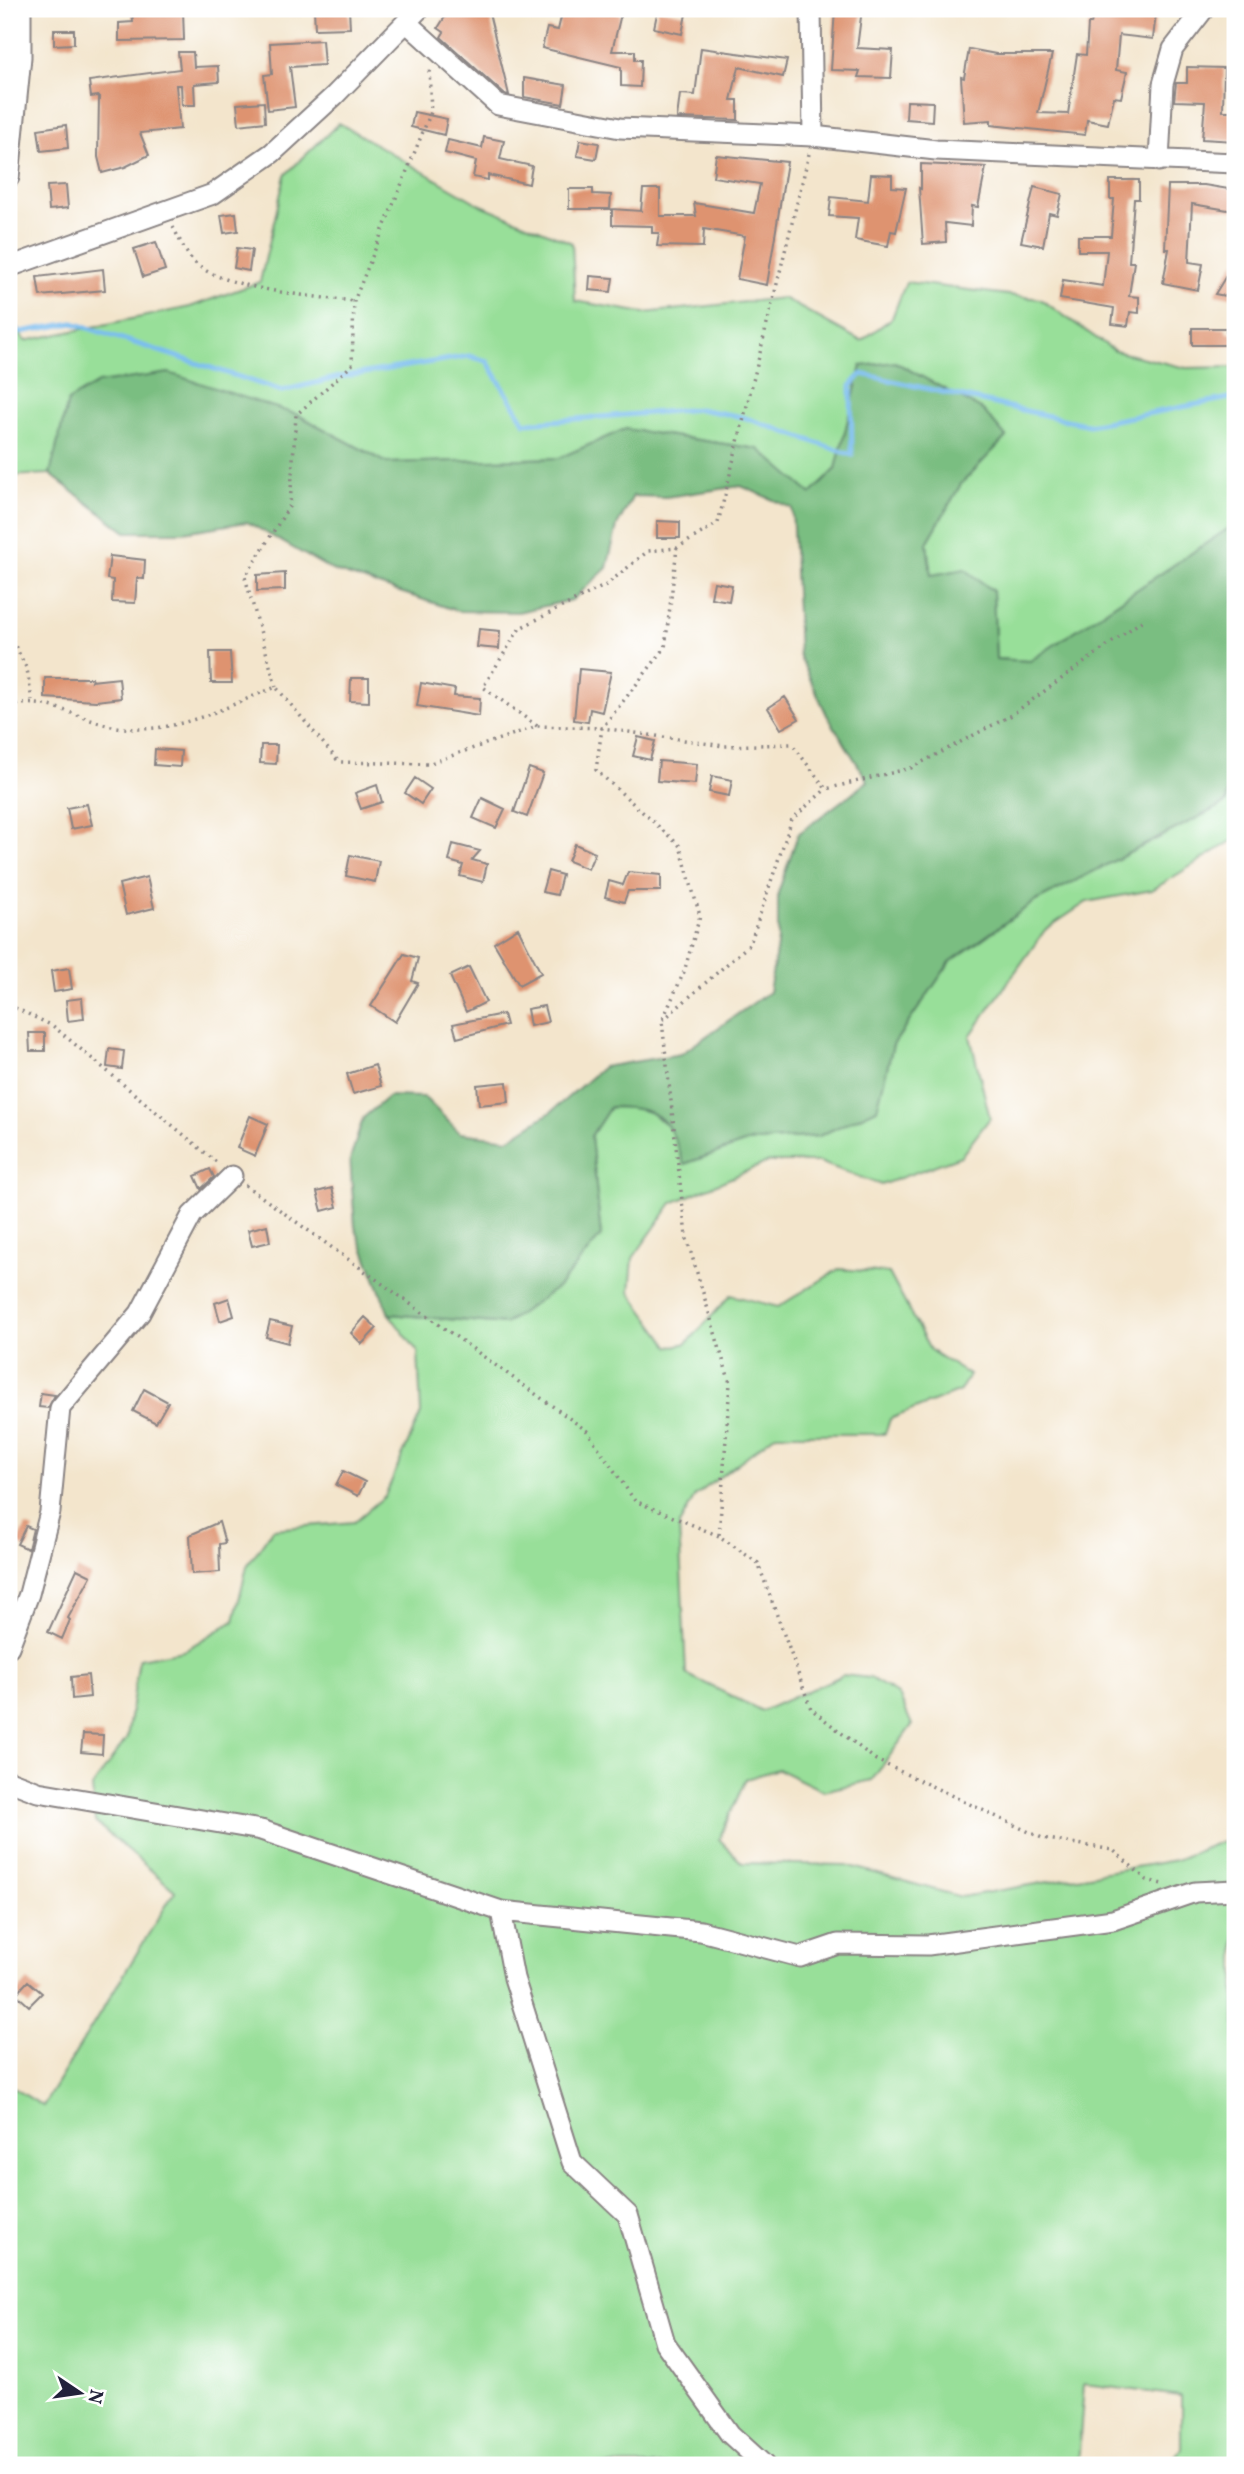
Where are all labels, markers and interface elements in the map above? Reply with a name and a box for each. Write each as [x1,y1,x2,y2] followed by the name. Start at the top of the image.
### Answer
[46,2358,116,2428] north arrow
[80,2387,109,2406] text: N

